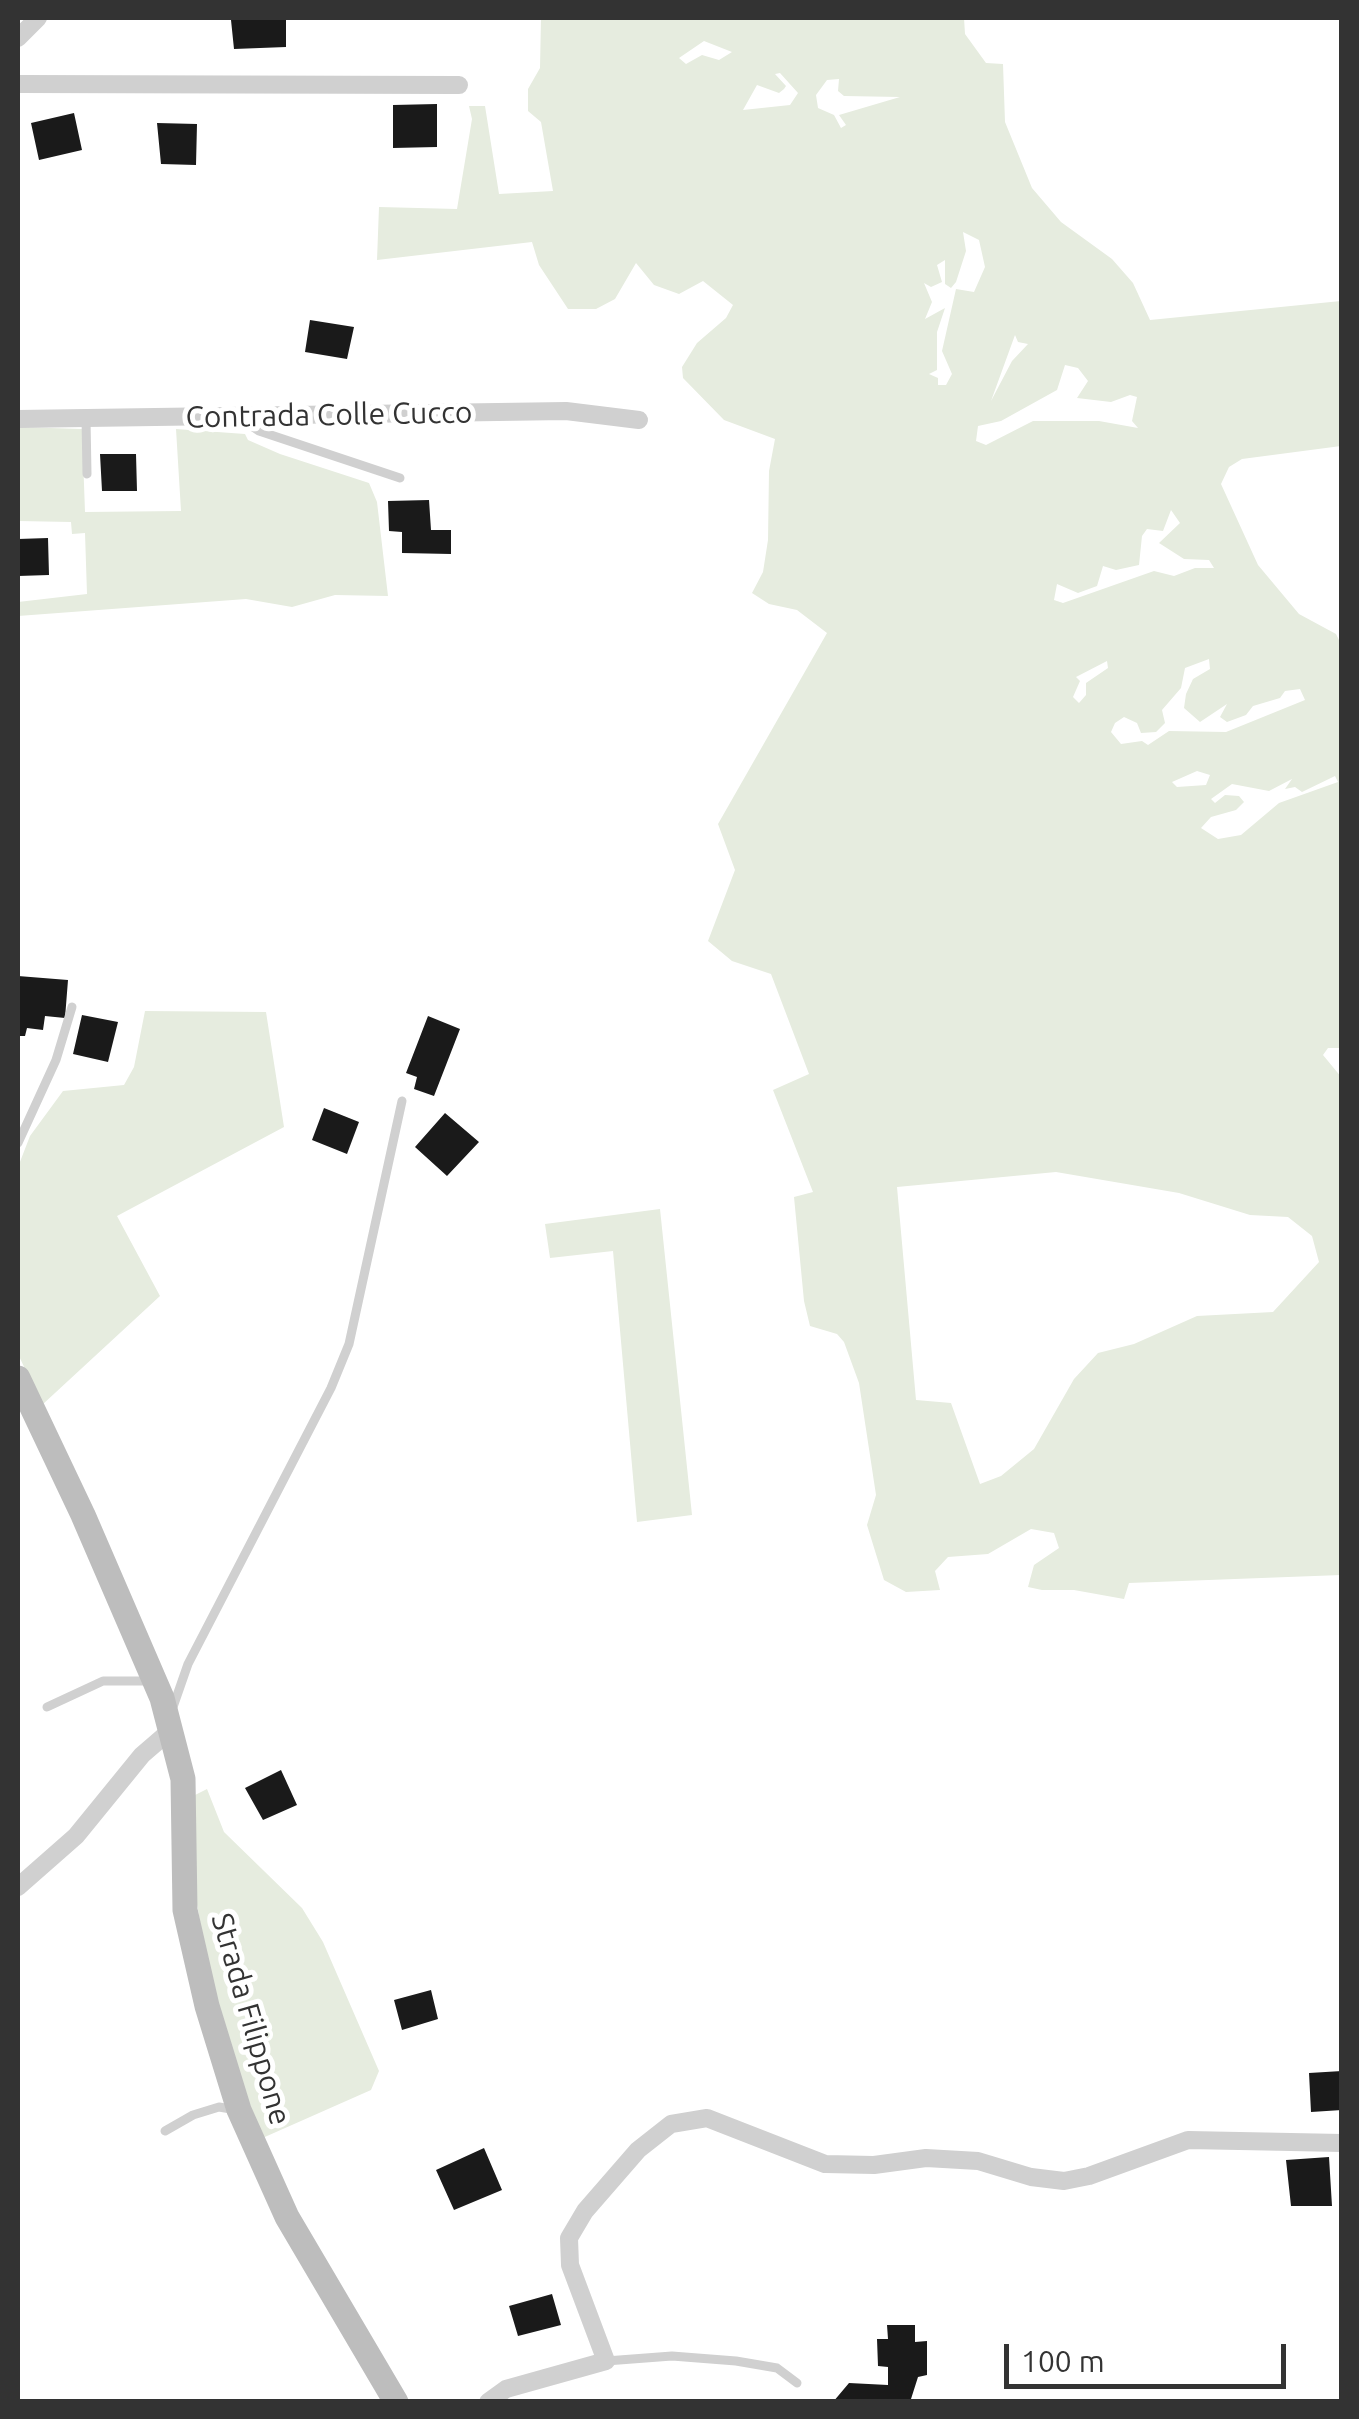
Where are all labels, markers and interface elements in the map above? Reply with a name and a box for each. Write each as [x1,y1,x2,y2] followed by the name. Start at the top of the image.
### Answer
[185,394,473,436] street label: Contrada Colle Cucco
[204,1909,298,2129] street label: Strada Filippone
[1009,2324,1292,2386] scale bar
[1021,2344,1105,2378] text: 100 m

